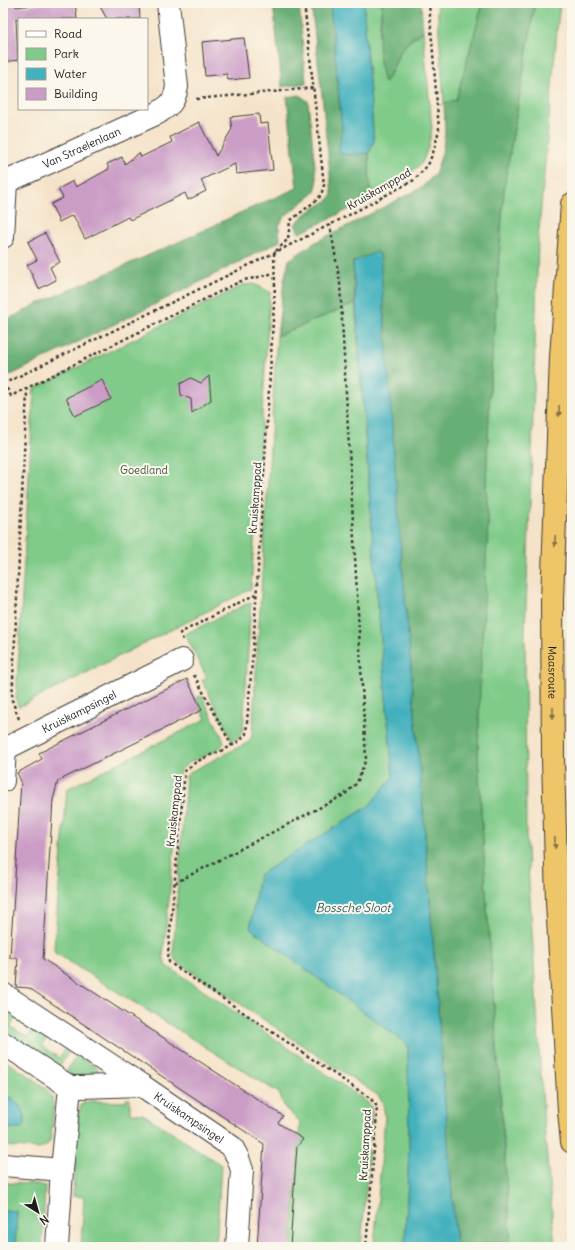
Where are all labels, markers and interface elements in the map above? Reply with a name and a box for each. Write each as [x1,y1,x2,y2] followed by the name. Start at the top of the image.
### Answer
[18,18,148,110] legend
[54,26,82,41] text: Road
[54,46,79,61] text: Park
[54,66,87,81] text: Water
[54,86,98,101] text: Building
[40,124,123,171] street label: Van Straelenlaan
[344,165,414,213] street label: Kruiskamppad
[556,405,563,417] one-way arrow
[246,461,265,534] street label: Kruiskamppad
[120,463,169,477] park label: Goedland
[551,535,558,547] one-way arrow
[545,646,560,699] street label: Maasroute
[40,687,119,736] street label: Kruiskampsingel
[550,707,556,720] one-way arrow
[163,774,185,847] street label: Kruiskamppad
[552,837,559,849] one-way arrow
[316,900,392,915] water label: Bossche Sloot
[151,1089,226,1146] street label: Kruiskampsingel
[356,1108,374,1181] street label: Kruiskamppad
[18,1192,58,1232] north arrow
[37,1212,51,1228] text: N

